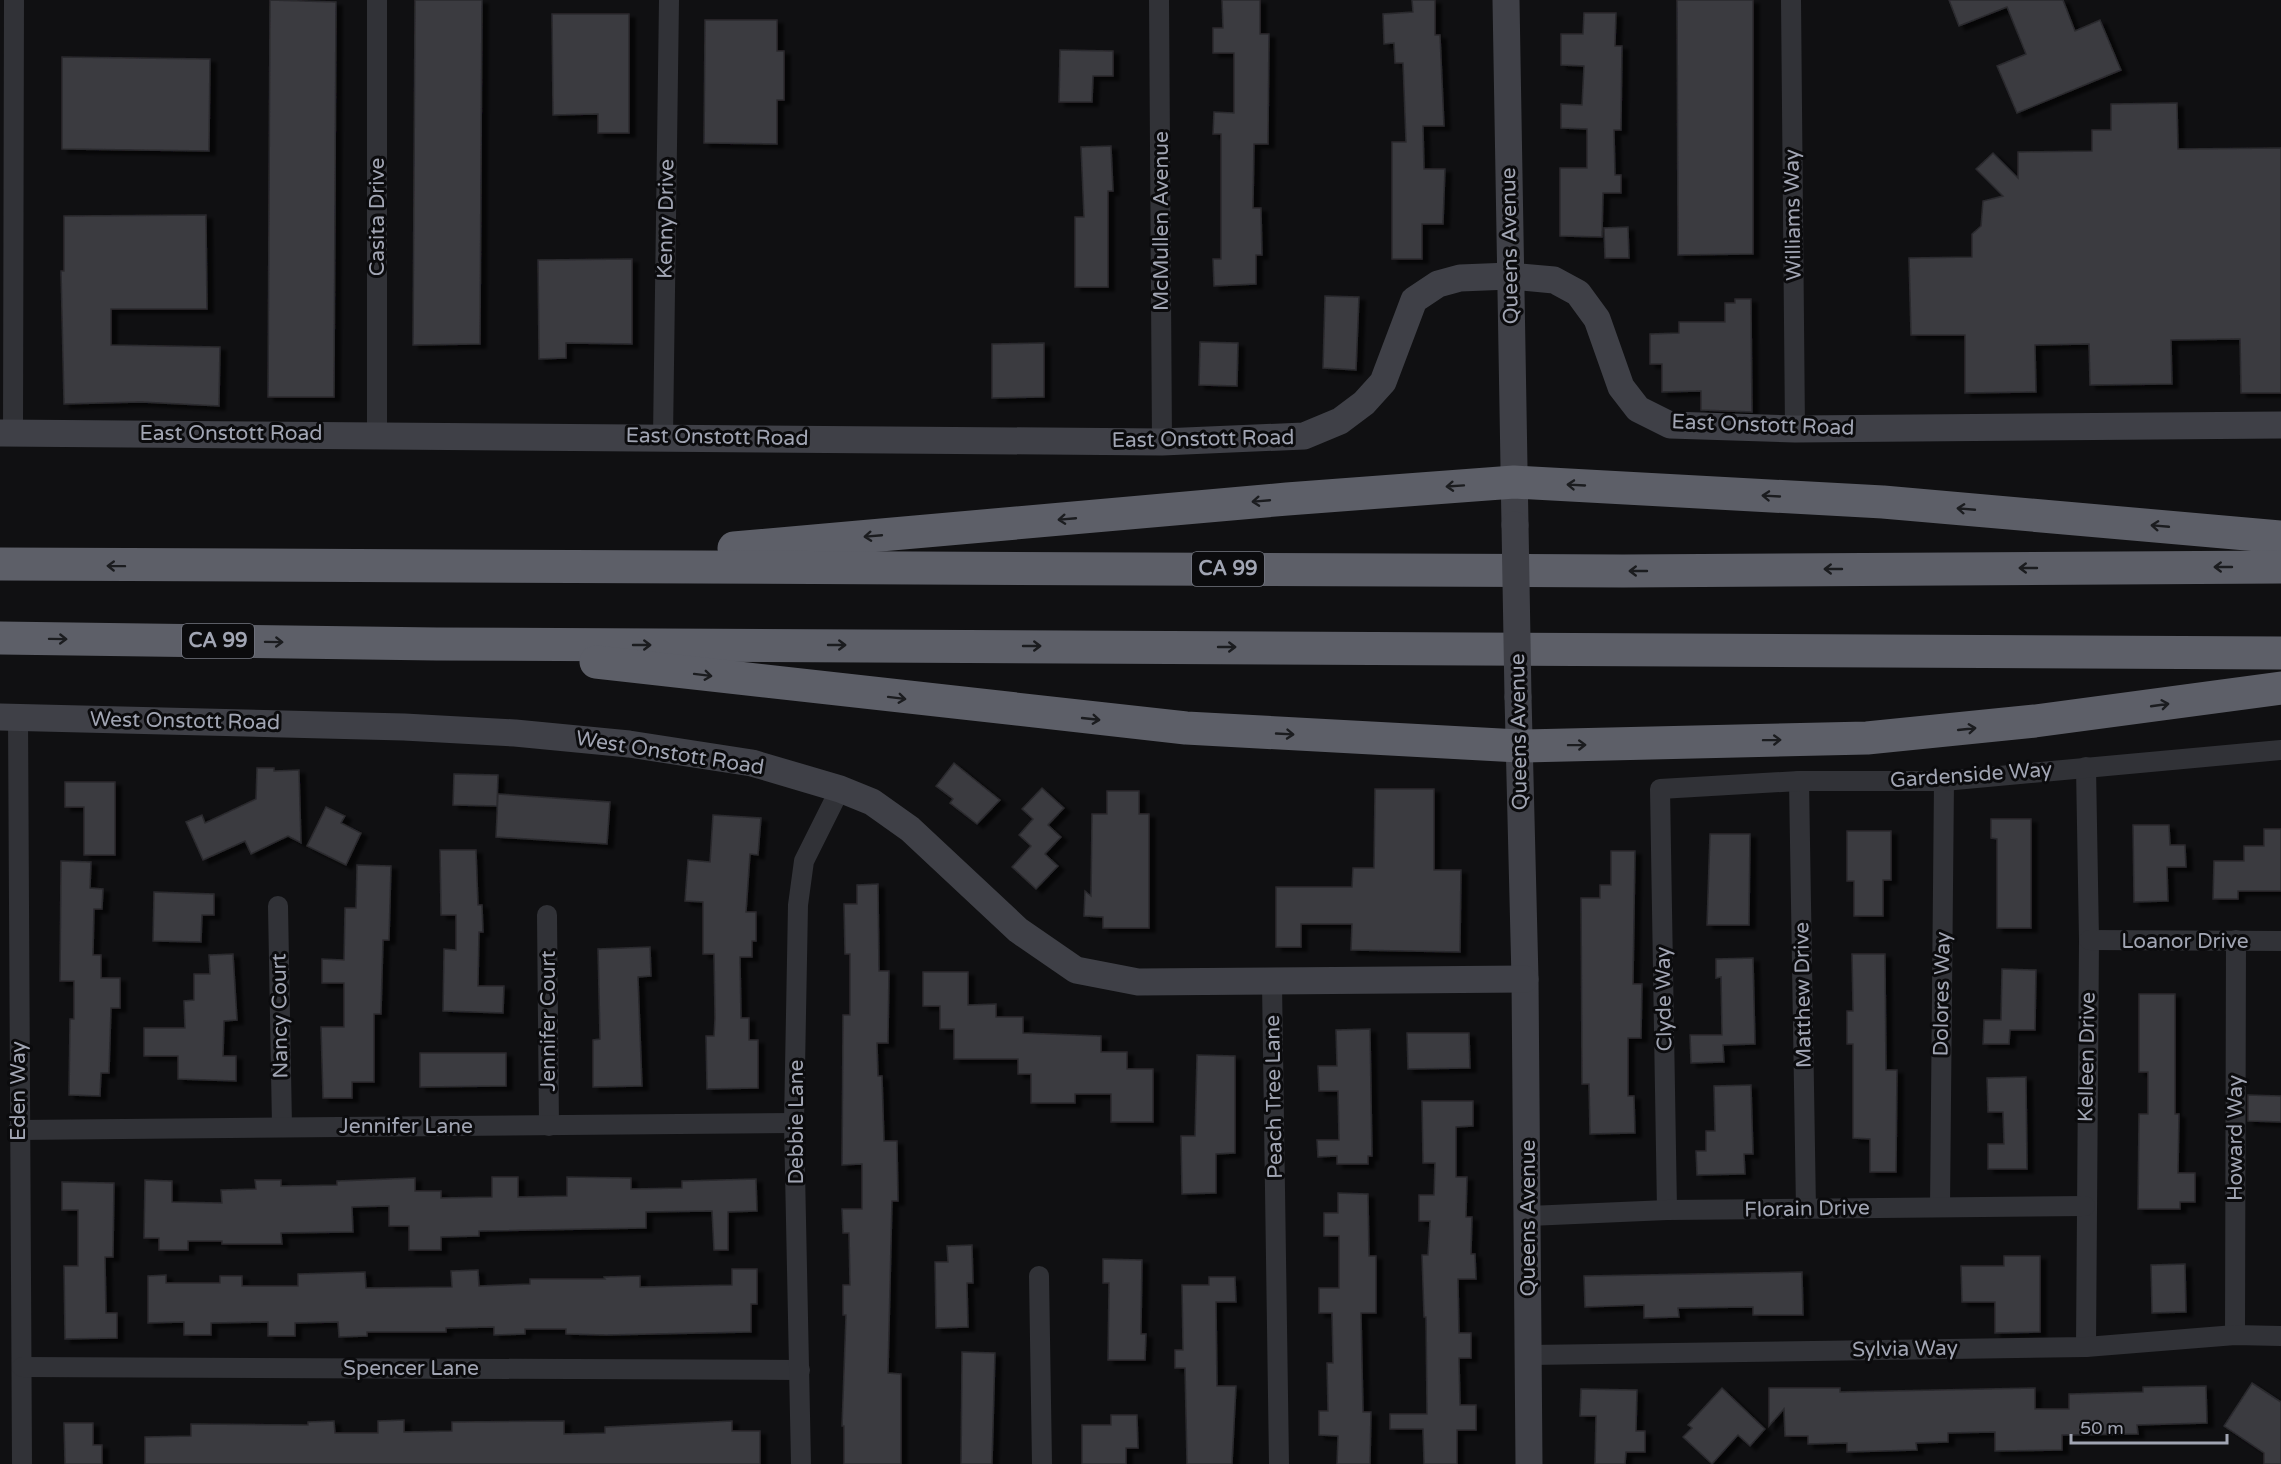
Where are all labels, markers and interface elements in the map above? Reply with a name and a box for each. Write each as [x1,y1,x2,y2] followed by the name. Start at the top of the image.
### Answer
[1149,131,1174,311] street label: McMullen Avenue
[1779,149,1807,281] street label: Williams Way
[365,158,390,276] street label: Casita Drive
[652,159,680,279] street label: Kenny Drive
[1496,167,1524,325] street label: Queens Avenue
[1671,409,1855,441] street label: East Onstott Road
[139,421,323,446] street label: East Onstott Road
[625,423,809,451] street label: East Onstott Road
[1111,425,1295,453] street label: East Onstott Road
[1567,480,1587,491] one-way arrow
[1446,481,1466,492] one-way arrow
[1762,490,1782,501] one-way arrow
[1251,496,1271,507] one-way arrow
[1956,503,1976,514] one-way arrow
[1057,514,1077,525] one-way arrow
[2150,520,2170,531] one-way arrow
[863,531,883,542] one-way arrow
[1192,552,1264,586] road number: CA 99
[106,560,126,571] one-way arrow
[2213,561,2233,573] one-way arrow
[2018,562,2038,574] one-way arrow
[1823,564,1843,575] one-way arrow
[1628,565,1648,576] one-way arrow
[182,624,254,658] road number: CA 99
[48,633,68,645] one-way arrow
[264,636,284,648] one-way arrow
[632,639,652,651] one-way arrow
[827,639,847,651] one-way arrow
[1022,640,1042,652] one-way arrow
[1217,641,1237,653] one-way arrow
[1505,653,1533,811] street label: Queens Avenue
[693,670,713,681] one-way arrow
[887,692,907,703] one-way arrow
[2150,699,2170,710] one-way arrow
[90,707,280,735] street label: West Onstott Road
[1081,714,1100,725] one-way arrow
[1956,723,1976,734] one-way arrow
[574,726,766,780] street label: West Onstott Road
[1275,728,1295,739] one-way arrow
[1762,735,1782,746] one-way arrow
[1567,739,1587,751] one-way arrow
[1889,757,2053,793] street label: Gardenside Way
[1789,922,1817,1068] street label: Matthew Drive
[2121,929,2249,954] street label: Loanor Drive
[1928,932,1956,1056] street label: Dolores Way
[1651,946,1677,1052] street label: Clyde Way
[536,950,561,1092] street label: Jennifer Court
[266,953,294,1079] street label: Nancy Court
[2073,992,2101,1122] street label: Kelleen Drive
[1260,1015,1288,1179] street label: Peach Tree Lane
[6,1041,31,1141] street label: Eden Way
[784,1059,809,1184] street label: Debbie Lane
[2223,1075,2248,1201] street label: Howard Way
[339,1114,473,1139] street label: Jennifer Lane
[1516,1139,1541,1296] street label: Queens Avenue
[1744,1195,1870,1223] street label: Florain Drive
[1852,1336,1958,1362] street label: Sylvia Way
[343,1356,479,1381] street label: Spencer Lane
[2071,1407,2227,1445] scale bar
[2080,1417,2124,1439] text: 50 m

